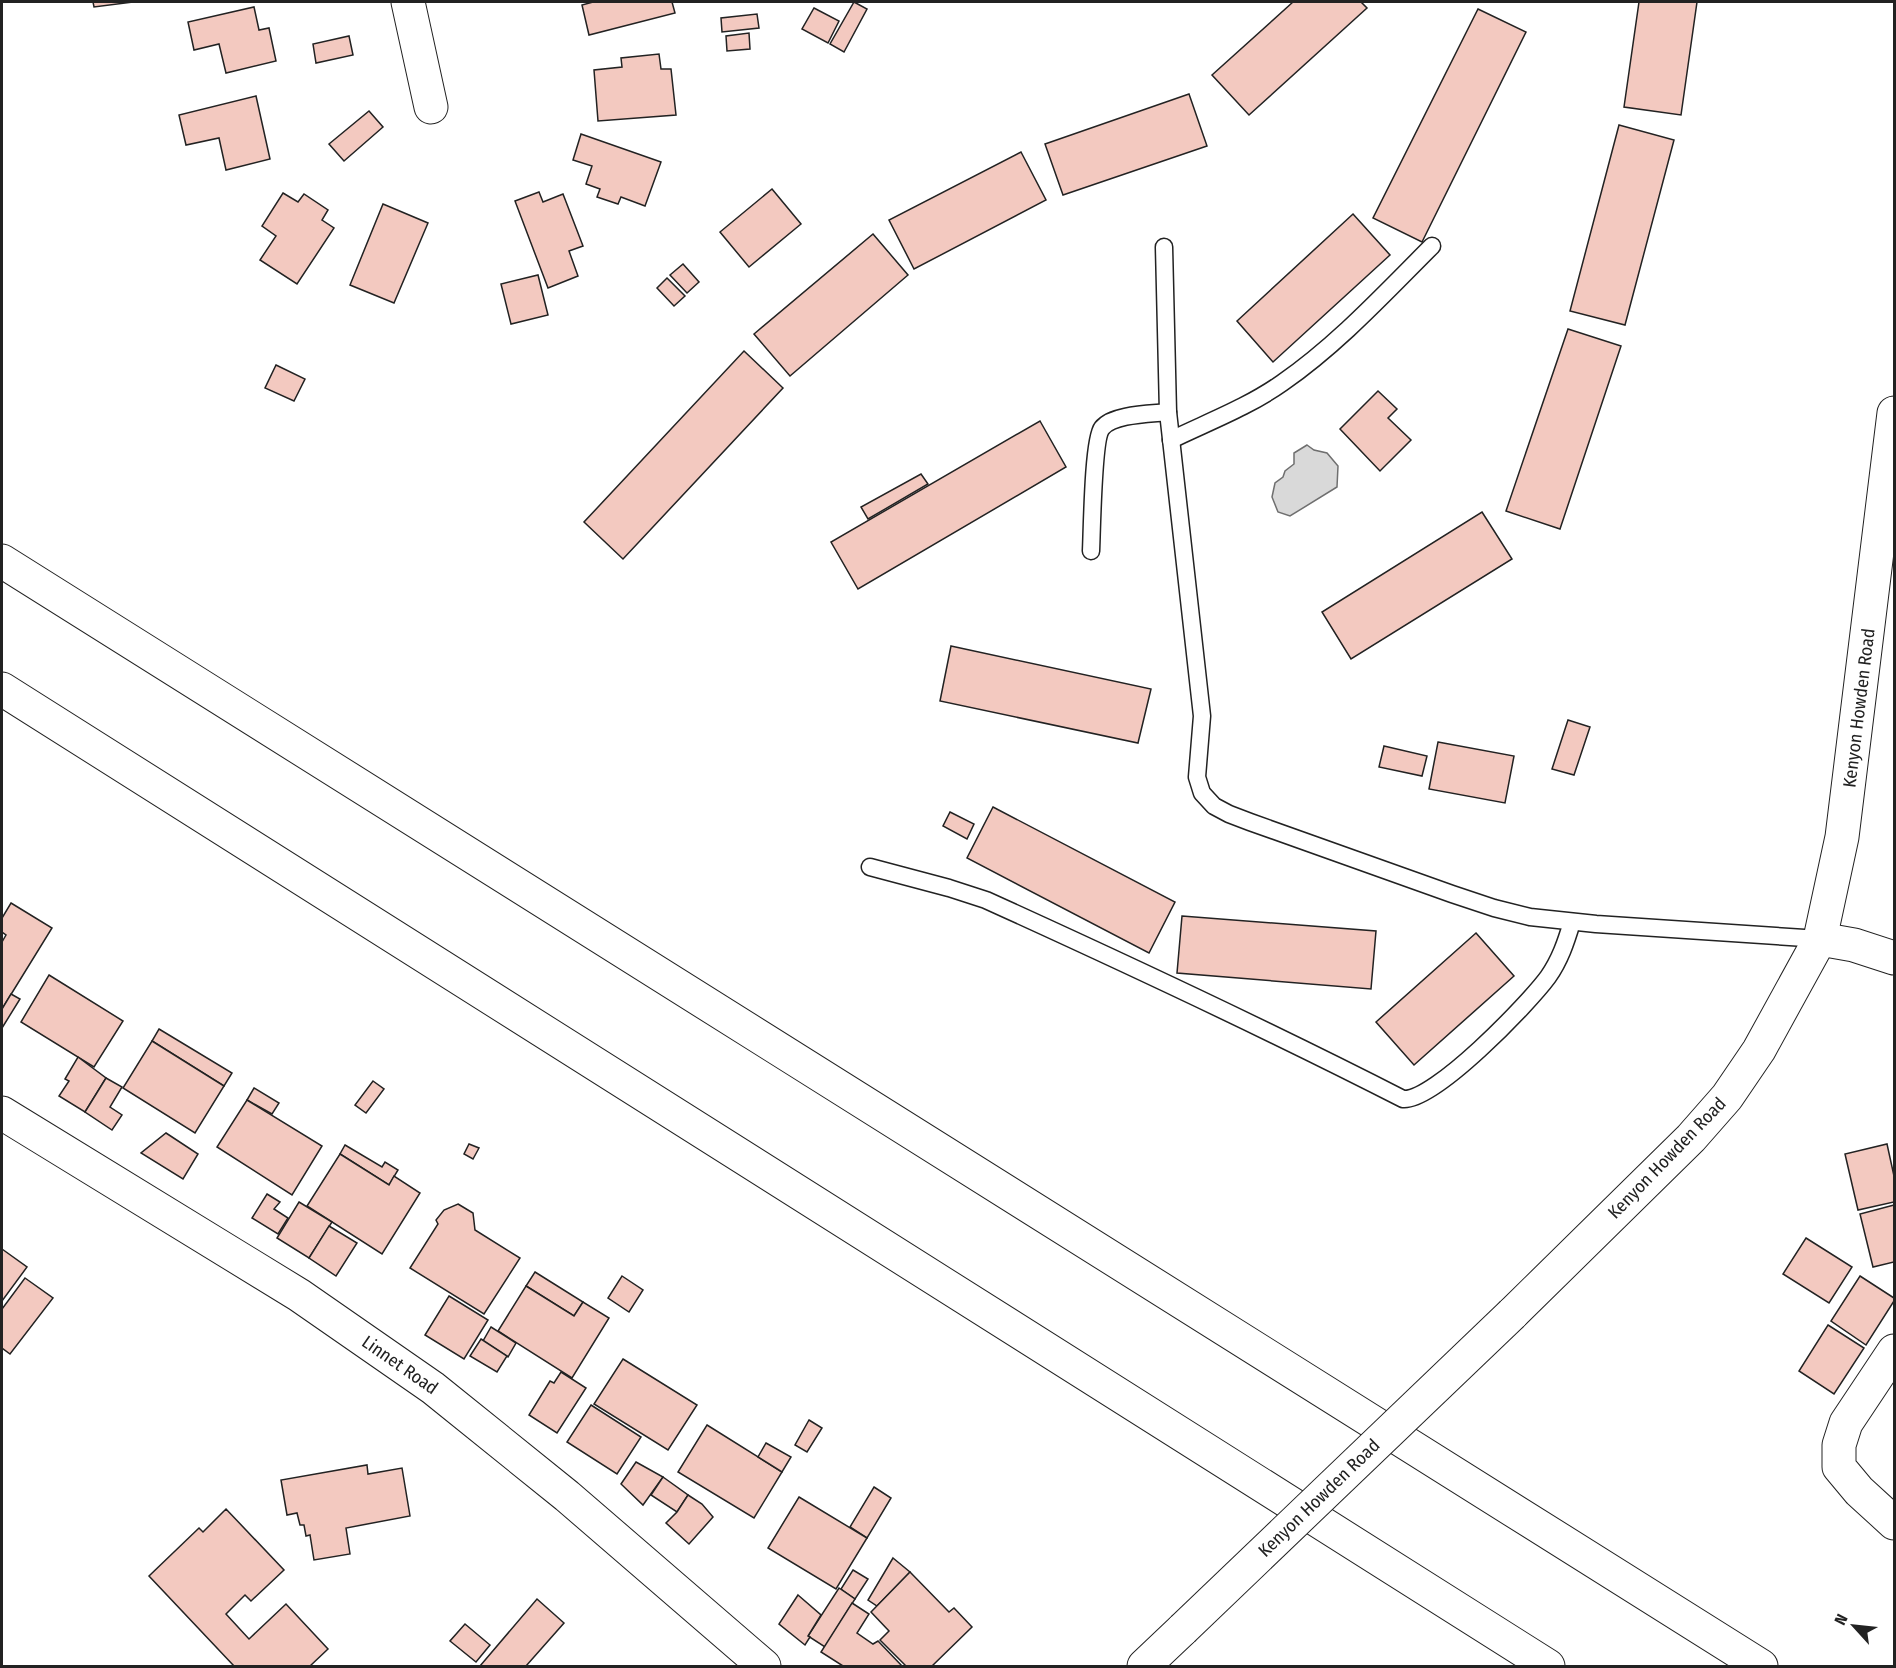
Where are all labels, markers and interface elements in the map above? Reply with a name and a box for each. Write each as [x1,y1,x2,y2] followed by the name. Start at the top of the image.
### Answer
[1838,627,1880,789] street label: Kenyon Howden Road
[1603,1093,1731,1223] street label: Kenyon Howden Road
[358,1331,442,1399] street label: Linnet Road
[1254,1434,1384,1562] street label: Kenyon Howden Road
[1824,1596,1884,1656] north arrow
[1830,1611,1852,1628] text: N

